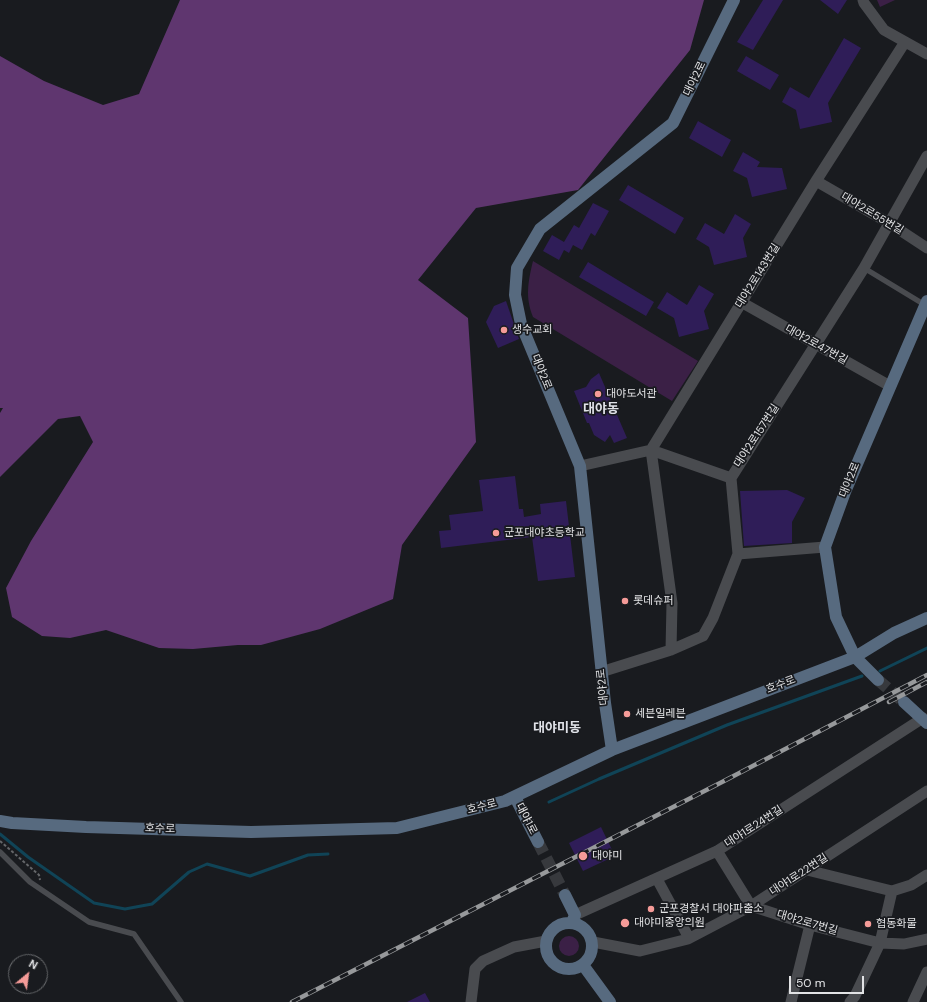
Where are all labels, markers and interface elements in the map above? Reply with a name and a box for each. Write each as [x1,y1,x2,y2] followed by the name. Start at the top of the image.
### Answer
[681,60,709,98] street label: 대야2로
[838,190,906,238] street label: 대야2로55번길
[733,241,783,311] street label: 대야2로143번길
[782,322,850,368] street label: 대야2로47번길
[512,323,552,337] place label: 생수교회
[499,325,509,335] marker: 생수교회
[528,353,554,391] street label: 대야2로
[606,387,657,401] place label: 대야도서관
[593,389,603,399] marker: 대야도서관
[583,402,619,418] district label: 대야동
[732,402,782,470] street label: 대야2로157번길
[837,461,863,499] street label: 대야2로
[504,526,585,540] place label: 군포대야초등학교
[491,528,501,538] marker: 군포대야초등학교
[633,594,673,608] place label: 롯데슈퍼
[620,596,630,606] marker: 롯데슈퍼
[595,668,611,706] street label: 대야2로
[764,673,798,697] street label: 호수로
[635,707,686,721] place label: 세븐일레븐
[622,709,632,719] marker: 세븐일레븐
[533,721,581,737] district label: 대야미동
[466,797,498,817] street label: 호수로
[512,801,540,837] street label: 대야1로
[722,803,786,851] street label: 대야1로24번길
[145,822,175,836] street label: 호수로
[592,849,622,863] place label: 대야미
[577,850,589,862] marker: 대야미
[767,851,831,899] street label: 대야1로22번길
[659,902,763,916] place label: 군포경찰서 대야파출소
[646,904,656,914] marker: 군포경찰서 대야파출소
[775,908,839,938] street label: 대야2로7번길
[634,916,705,930] place label: 대야미중앙의원
[619,917,631,929] marker: 대야미중앙의원
[876,917,916,931] place label: 협동화물
[863,919,873,929] marker: 협동화물
[8,954,48,994] north arrow
[26,956,40,972] text: N
[791,968,866,994] scale bar
[796,975,825,991] text: 50 m

